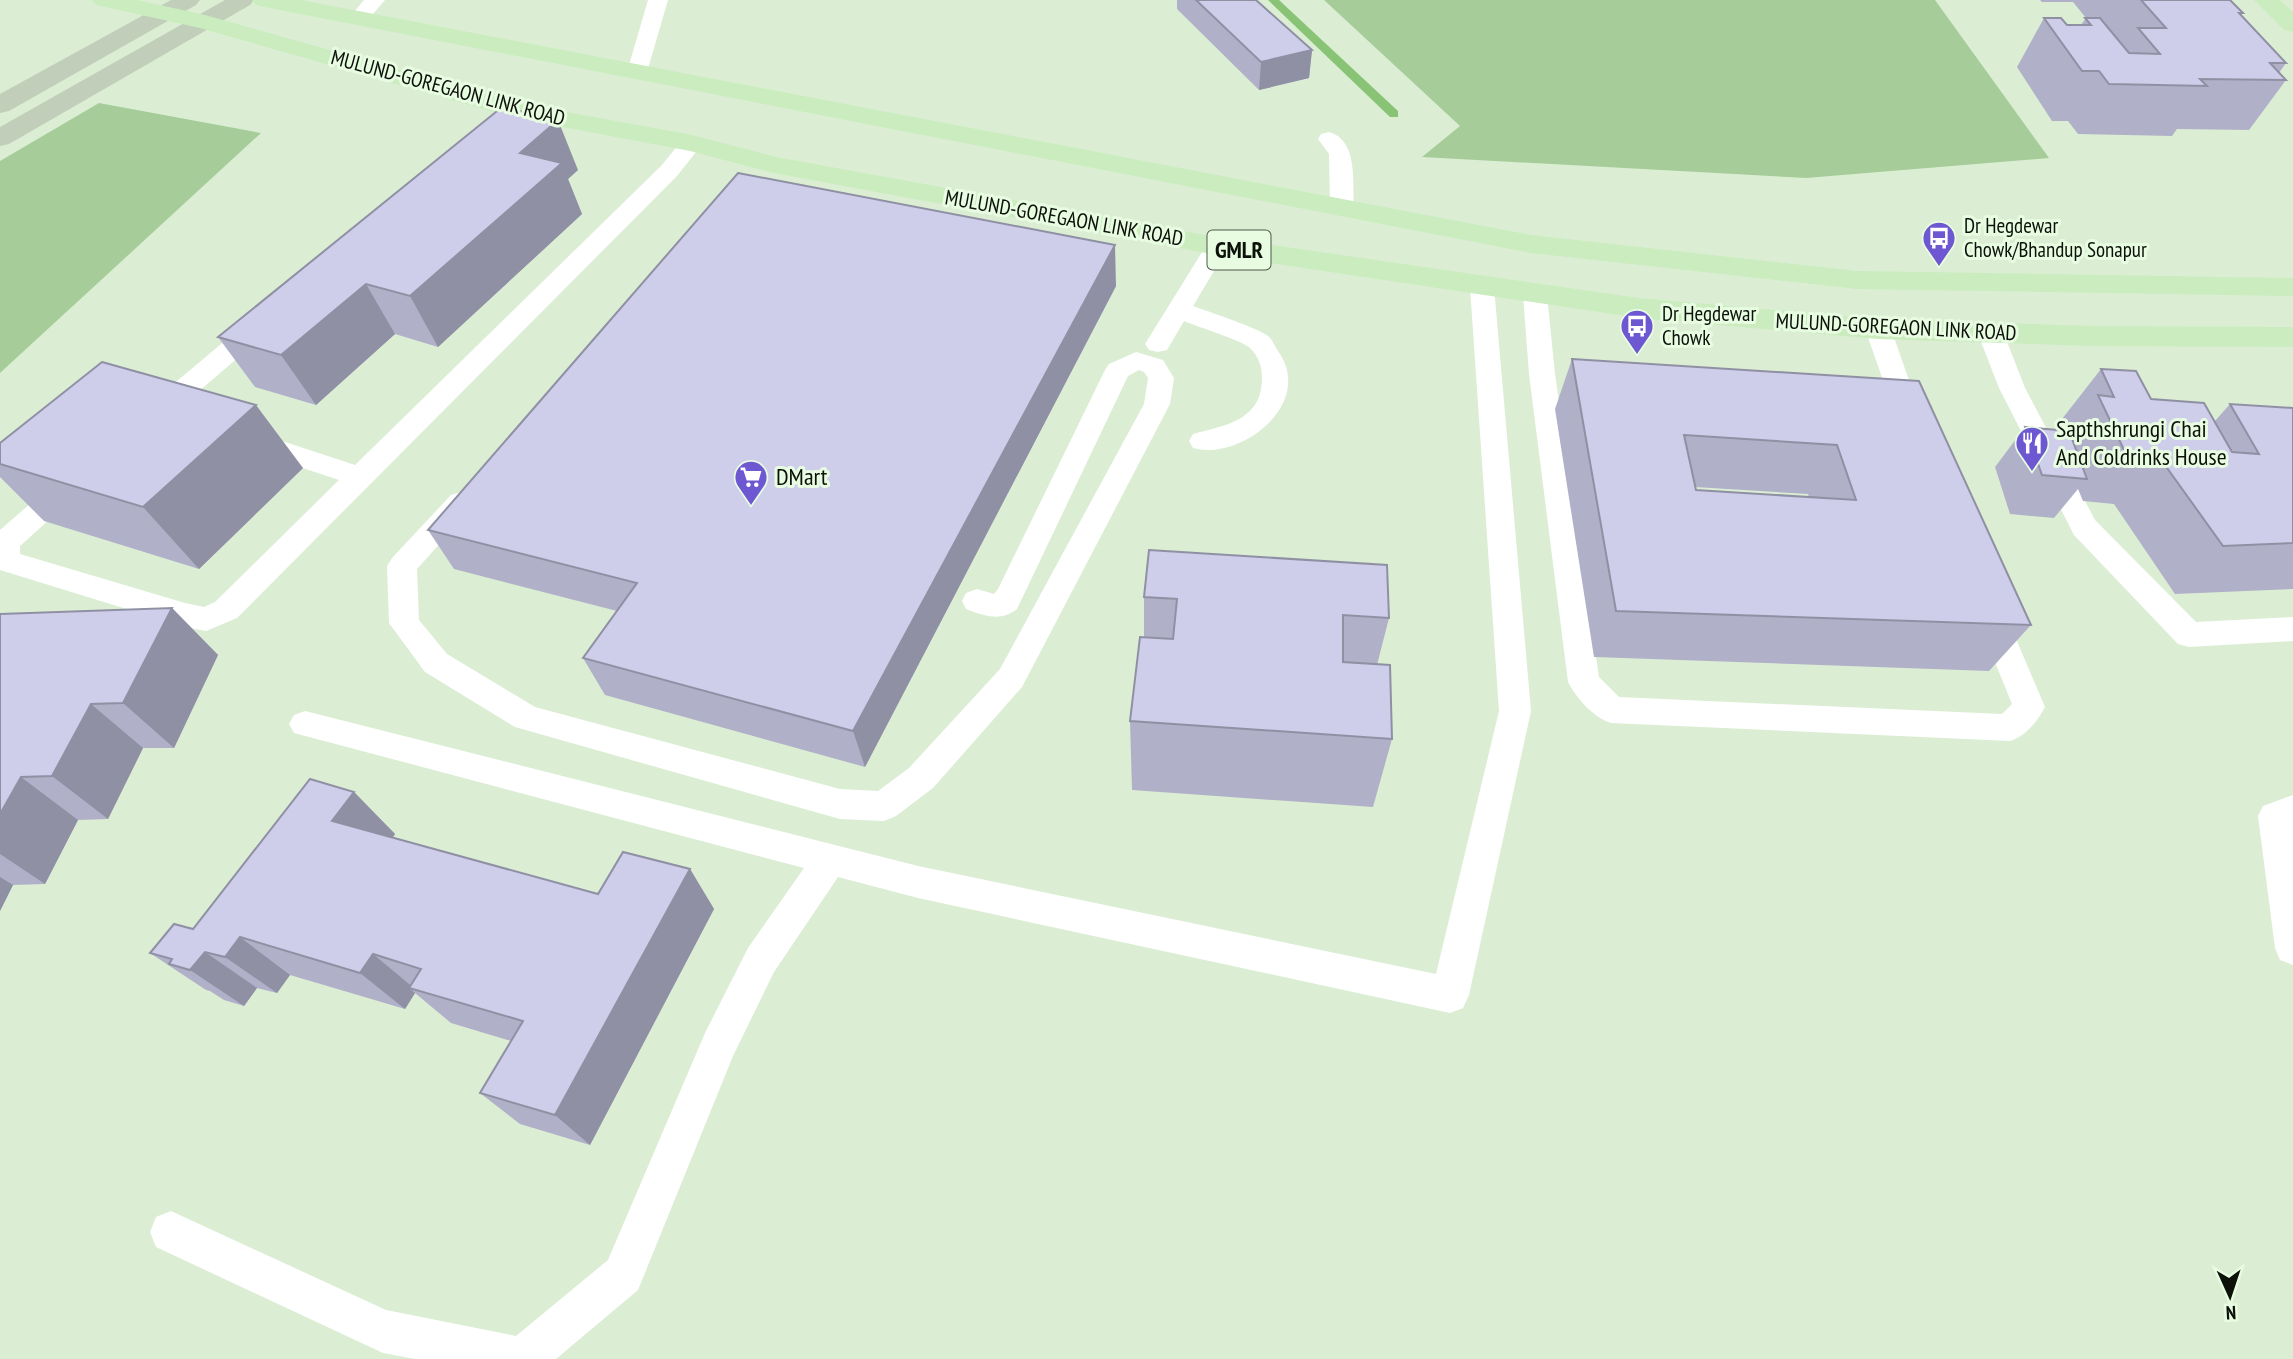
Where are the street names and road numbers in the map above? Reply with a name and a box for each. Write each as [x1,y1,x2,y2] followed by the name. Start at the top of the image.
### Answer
[328,43,568,132] street label: MULUND-GOREGAON LINK ROAD
[943,183,1185,252] street label: MULUND-GOREGAON LINK ROAD
[1208,230,1270,270] road number: GMLR
[1775,307,2017,346] street label: MULUND-GOREGAON LINK ROAD

